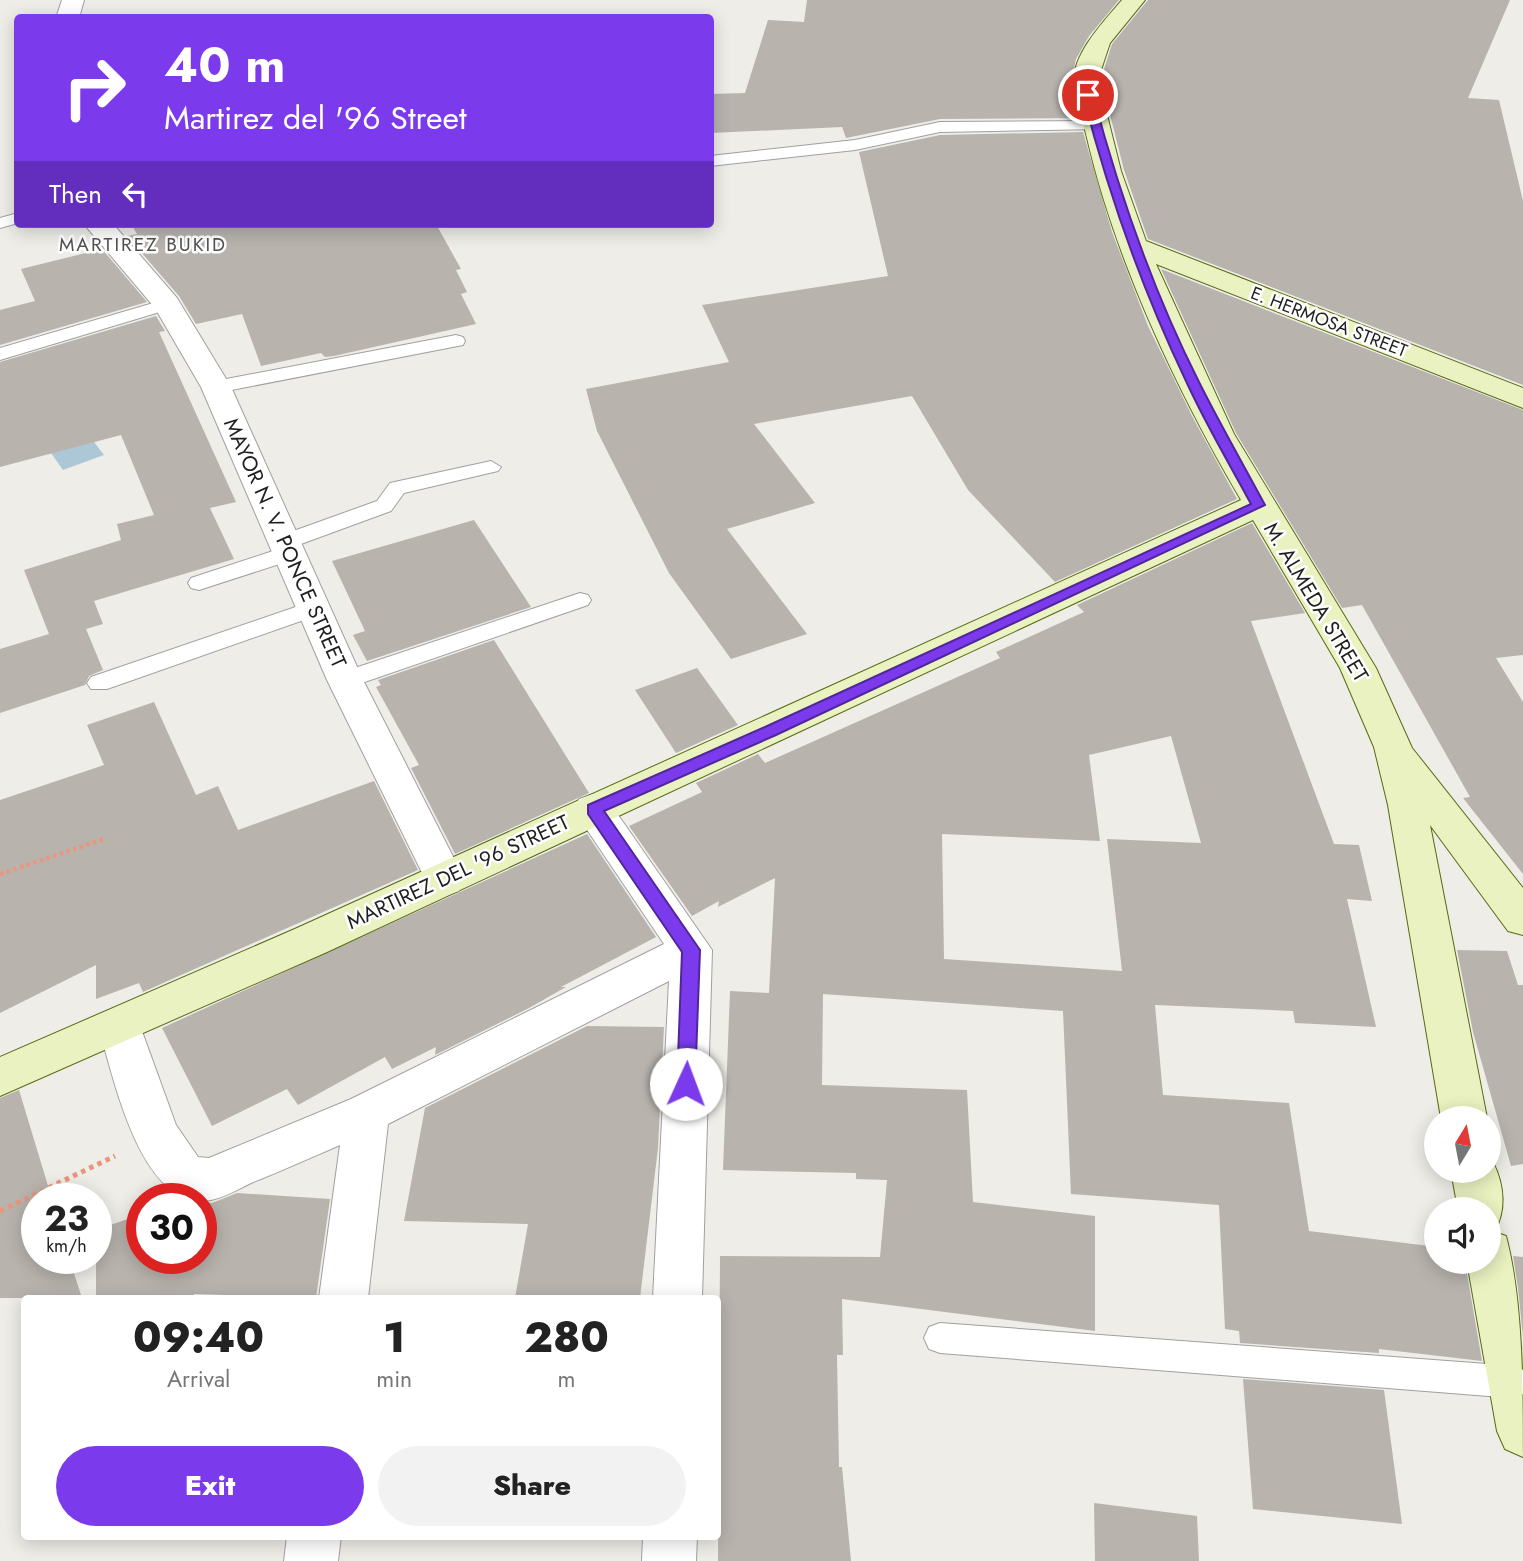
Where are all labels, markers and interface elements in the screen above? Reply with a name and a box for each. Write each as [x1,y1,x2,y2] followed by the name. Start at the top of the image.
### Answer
[164,30,286,100] text: 40 m
[49,42,140,133] icon: right
[1058,65,1118,125] pin
[1069,76,1107,114] icon: arrive
[164,95,467,141] text: Martirez del '96 Street
[49,175,102,213] text: Then
[116,175,154,213] icon: left
[59,231,227,258] district label: MARTIREZ BUKID
[1247,280,1412,364] street label: E. HERMOSA STREET
[216,413,354,673] street label: MAYOR N. V. PONCE STREET
[1256,517,1376,688] street label: M. ALMEDA STREET
[342,807,574,937] street label: MARTIREZ DEL '96 STREET
[649,1047,723,1121] position arrow
[1424,1106,1502,1183] north arrow
[1424,1106,1501,1274] map controls
[126,1183,217,1274] speed limit sign: 30
[44,1194,89,1244] text: 23
[1424,1197,1501,1274] button: sound
[46,1233,87,1259] text: km/h
[133,1307,264,1368] text: 09:40
[383,1307,405,1368] text: 1
[524,1307,609,1368] text: 280
[167,1362,230,1396] text: Arrival
[376,1362,412,1396] text: min
[558,1362,576,1396] text: m
[56,1446,364,1526] button: Exit
[378,1446,686,1526] button: Share

